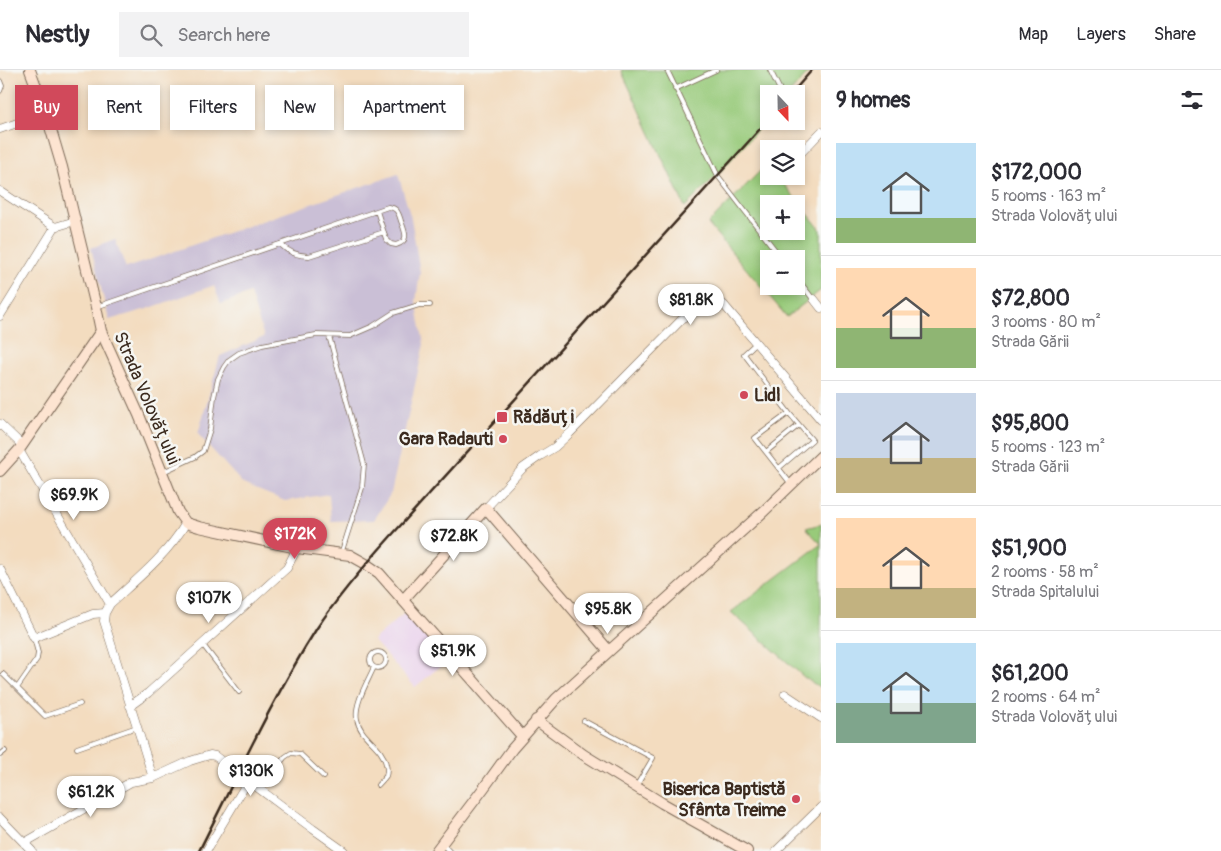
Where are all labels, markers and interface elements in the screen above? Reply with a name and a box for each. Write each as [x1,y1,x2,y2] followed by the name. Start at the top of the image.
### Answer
[119,12,469,57] search box
[25,20,89,49] text: Nestly
[137,21,165,49] icon: search
[177,23,270,47] text: Search here
[1019,23,1048,46] text: Map
[1076,23,1126,46] text: Layers
[1154,23,1196,46] text: Share
[15,85,78,130] chip: Buy
[88,85,160,130] chip: Rent
[170,85,255,130] chip: Filters
[265,85,334,130] chip: New
[344,85,464,130] chip: Apartment
[760,85,805,130] north arrow
[760,85,805,295] map controls
[1178,86,1206,114] icon: filters
[836,87,910,114] text: 9 homes
[760,140,805,185] button: layers
[991,159,1082,186] text: $172,000
[876,163,936,223] icon: home
[991,186,1106,206] text: 5 rooms · 163 m²
[760,195,805,240] button: +
[991,206,1117,226] text: Strada Volovățului
[760,250,805,295] button: −
[650,284,732,326] pin: $81.8K
[991,285,1070,312] text: $72,800
[876,288,936,348] icon: home
[669,290,713,310] text: $81.8K
[991,312,1101,332] text: 3 rooms · 80 m²
[108,328,185,468] street label: Strada Volovățului
[991,332,1069,352] text: Strada Gării
[754,384,780,407] place label: Lidl
[738,389,750,401] marker: Lidl
[513,406,574,429] place label: Rădăuți
[495,410,509,424] marker: Rădăuți
[991,410,1069,437] text: $95,800
[876,413,936,473] icon: home
[399,428,493,451] place label: Gara Radauti
[497,433,509,445] marker: Gara Radauti
[991,437,1105,457] text: 5 rooms · 123 m²
[991,457,1069,477] text: Strada Gării
[33,478,115,521] pin: $69.9K
[50,485,98,505] text: $69.9K
[260,518,330,560] pin: $172K
[413,520,495,562] pin: $72.8K
[274,524,316,544] text: $172K
[430,526,478,546] text: $72.8K
[991,535,1067,562] text: $51,900
[876,538,936,598] icon: home
[991,562,1099,582] text: 2 rooms · 58 m²
[174,582,244,624] pin: $107K
[991,582,1099,602] text: Strada Spitalului
[187,588,231,608] text: $107K
[567,592,649,635] pin: $95.8K
[585,599,631,619] text: $95.8K
[412,634,494,677] pin: $51.9K
[431,641,476,661] text: $51.9K
[991,660,1069,687] text: $61,200
[876,663,936,723] icon: home
[991,687,1101,707] text: 2 rooms · 64 m²
[991,707,1117,727] text: Strada Volovățului
[216,754,286,797] pin: $130K
[229,761,273,781] text: $130K
[50,776,132,818] pin: $61.2K
[663,778,787,822] place label: Biserica Baptistă Sfânta Treime
[68,782,114,802] text: $61.2K
[790,793,802,805] marker: Biserica Baptistă Sfânta Treime

